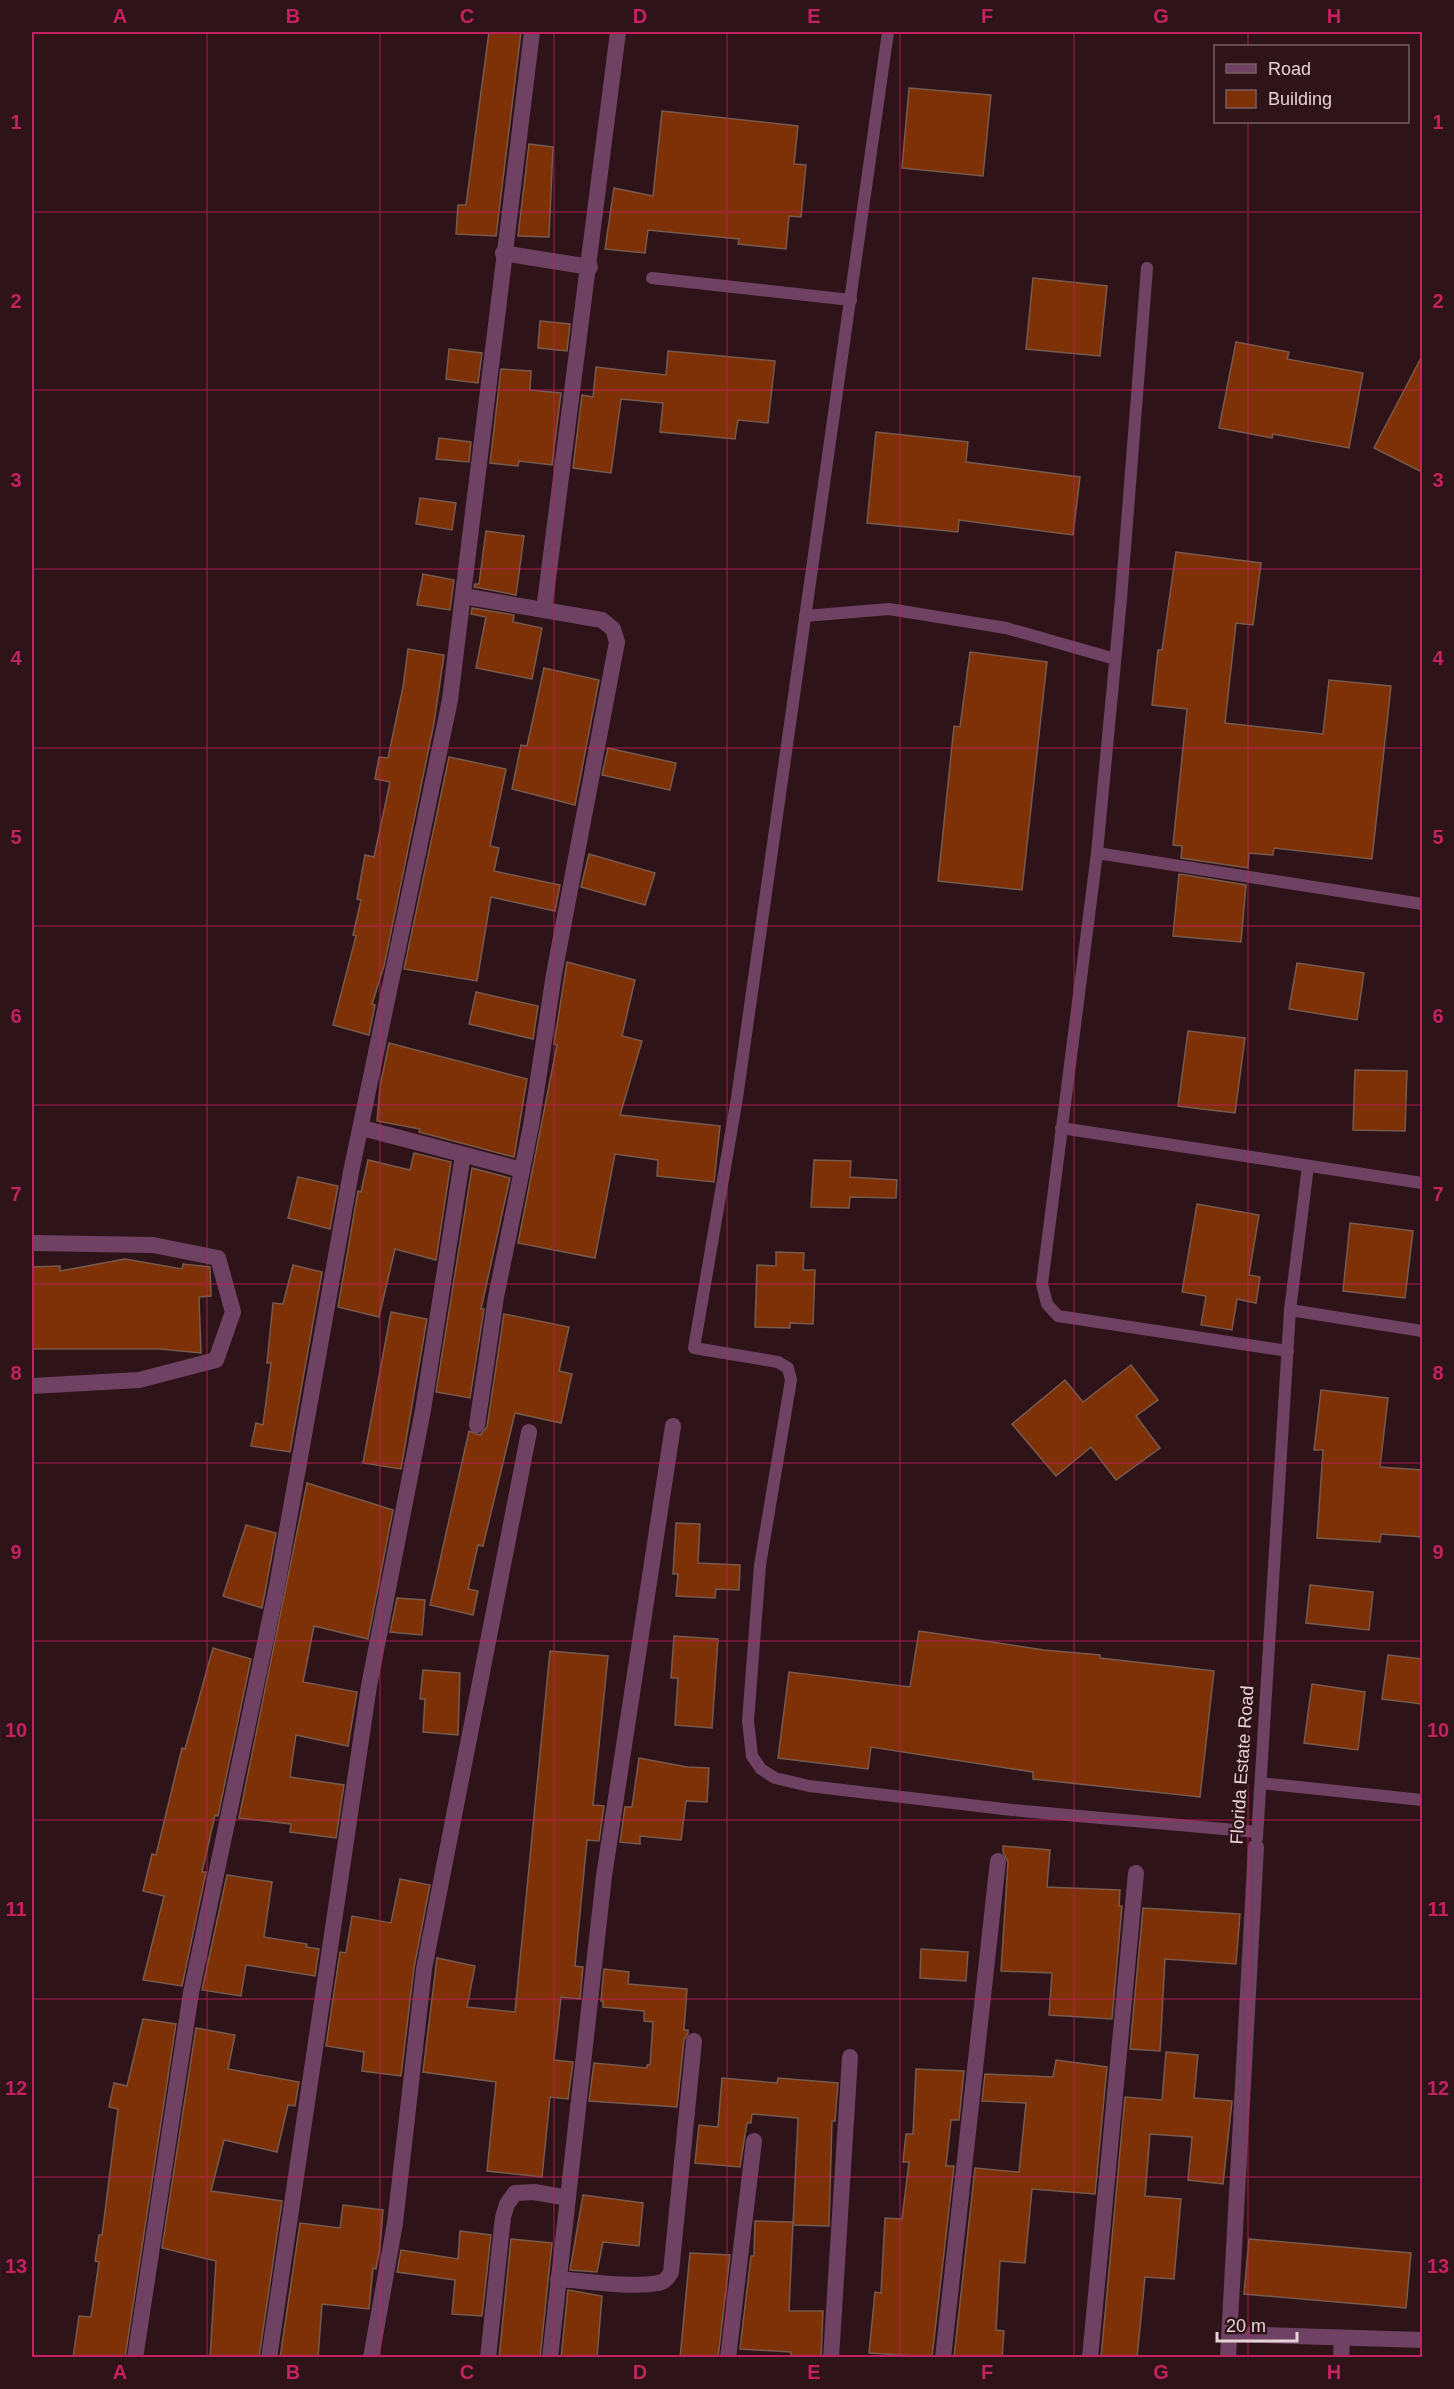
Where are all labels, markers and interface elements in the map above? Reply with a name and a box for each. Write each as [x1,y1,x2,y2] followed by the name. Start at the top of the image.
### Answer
[113,5,127,27] text: A
[286,5,300,27] text: B
[460,5,474,27] text: C
[633,5,647,27] text: D
[807,5,821,27] text: E
[981,5,993,27] text: F
[1153,5,1169,27] text: G
[1327,5,1341,27] text: H
[1214,45,1409,123] legend
[1268,59,1311,79] text: Road
[1268,89,1332,109] text: Building
[10,111,22,133] text: 1
[1432,111,1444,133] text: 1
[10,290,22,312] text: 2
[1432,290,1444,312] text: 2
[10,469,22,491] text: 3
[1432,469,1444,491] text: 3
[10,647,22,669] text: 4
[1432,647,1444,669] text: 4
[10,826,22,848] text: 5
[1432,826,1444,848] text: 5
[10,1005,22,1027] text: 6
[1432,1005,1444,1027] text: 6
[10,1183,22,1205] text: 7
[1432,1183,1444,1205] text: 7
[10,1362,22,1384] text: 8
[1432,1362,1444,1384] text: 8
[10,1541,22,1563] text: 9
[1432,1541,1444,1563] text: 9
[1226,1685,1258,1845] street label: Florida Estate Road
[5,1719,27,1741] text: 10
[1427,1719,1449,1741] text: 10
[5,1898,27,1920] text: 11
[1427,1898,1449,1920] text: 11
[5,2077,27,2099] text: 12
[1427,2077,1449,2099] text: 12
[5,2255,27,2277] text: 13
[1427,2255,1449,2277] text: 13
[1217,2305,1296,2343] scale bar
[1226,2316,1266,2336] text: 20 m
[113,2361,127,2383] text: A
[286,2361,300,2383] text: B
[460,2361,474,2383] text: C
[633,2361,647,2383] text: D
[807,2361,821,2383] text: E
[981,2361,993,2383] text: F
[1153,2361,1169,2383] text: G
[1327,2361,1341,2383] text: H

